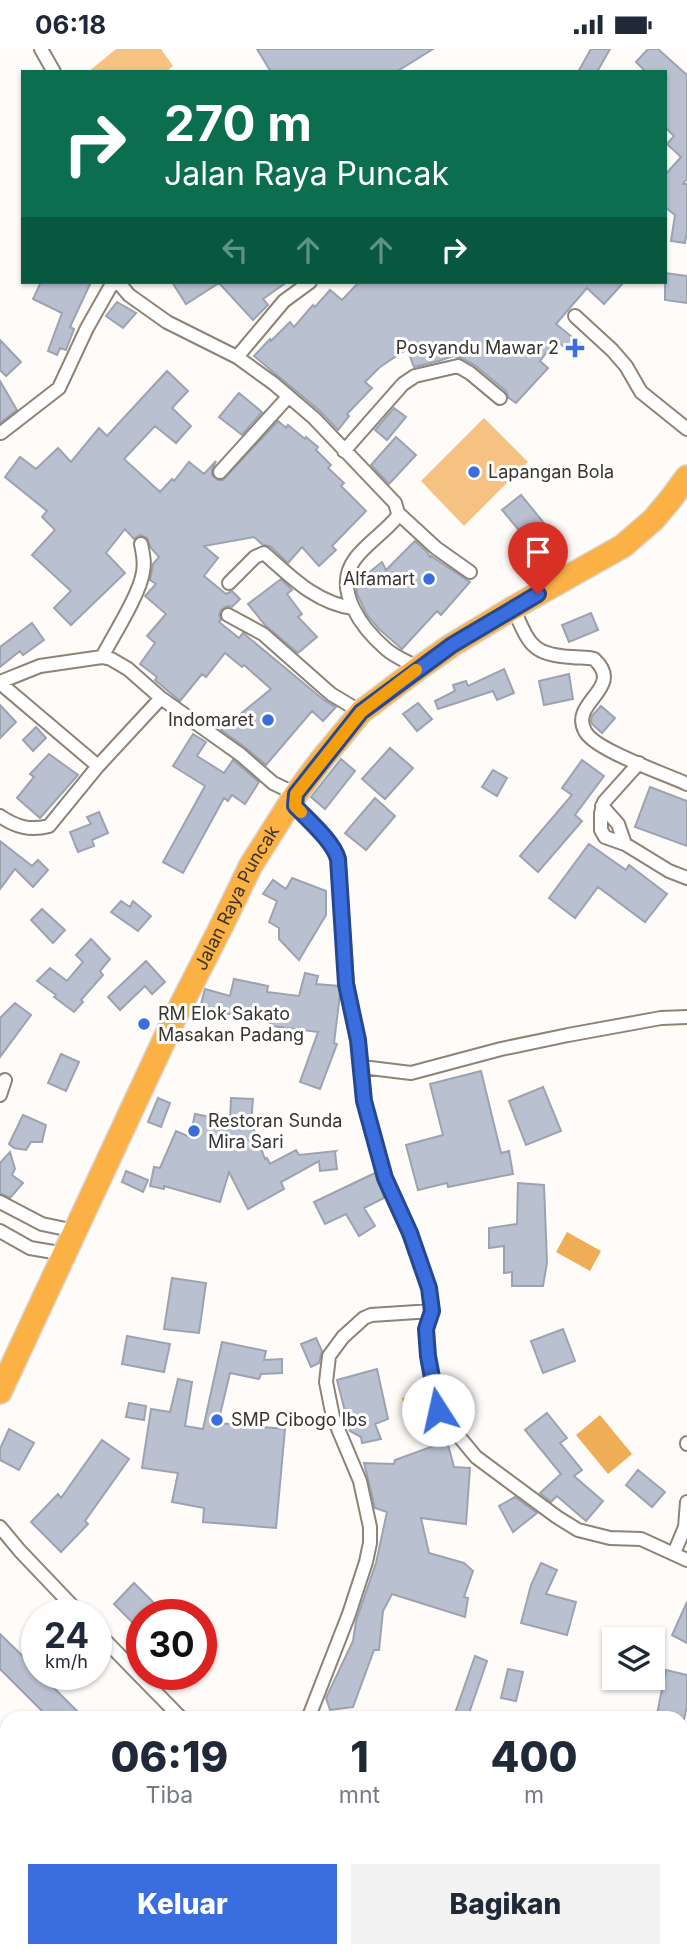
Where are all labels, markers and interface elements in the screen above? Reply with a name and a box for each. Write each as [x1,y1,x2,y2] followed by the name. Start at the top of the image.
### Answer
[35,9,106,40] text: 06:18
[164,94,312,153] text: 270 m
[49,98,140,189] icon: right
[164,154,449,193] text: Jalan Raya Puncak
[216,231,254,269] icon: left
[289,231,327,269] icon: ahead
[362,231,400,269] icon: ahead
[435,231,473,269] icon: right
[396,337,559,358] place label: Posyandu Mawar 2
[565,338,585,358] marker: Posyandu Mawar 2
[488,461,614,482] place label: Lapangan Bola
[466,464,482,480] marker: Lapangan Bola
[508,522,568,594] pin
[519,533,557,571] icon: arrive
[343,568,415,589] place label: Alfamart
[421,571,437,587] marker: Alfamart
[168,709,254,730] place label: Indomaret
[260,712,276,728] marker: Indomaret
[190,822,283,973] street label: Jalan Raya Puncak
[158,1003,304,1045] place label: RM Elok Sakato Masakan Padang
[136,1016,152,1032] marker: RM Elok Sakato Masakan Padang
[208,1110,342,1152] place label: Restoran Sunda Mira Sari
[186,1123,202,1139] marker: Restoran Sunda Mira Sari
[401,1373,475,1447] position arrow
[231,1409,367,1430] place label: SMP Cibogo Ibs
[209,1412,225,1428] marker: SMP Cibogo Ibs
[126,1599,217,1690] speed limit sign: 30
[44,1614,89,1656] text: 24
[602,1627,665,1690] map controls
[602,1627,665,1690] button: layers
[45,1651,88,1672] text: km/h
[110,1731,228,1782] text: 06:19
[350,1731,369,1782] text: 1
[491,1731,578,1782] text: 400
[146,1781,193,1809] text: Tiba
[339,1781,380,1809] text: mnt
[524,1781,544,1809] text: m
[28,1864,337,1944] button: Keluar
[351,1864,660,1944] button: Bagikan

